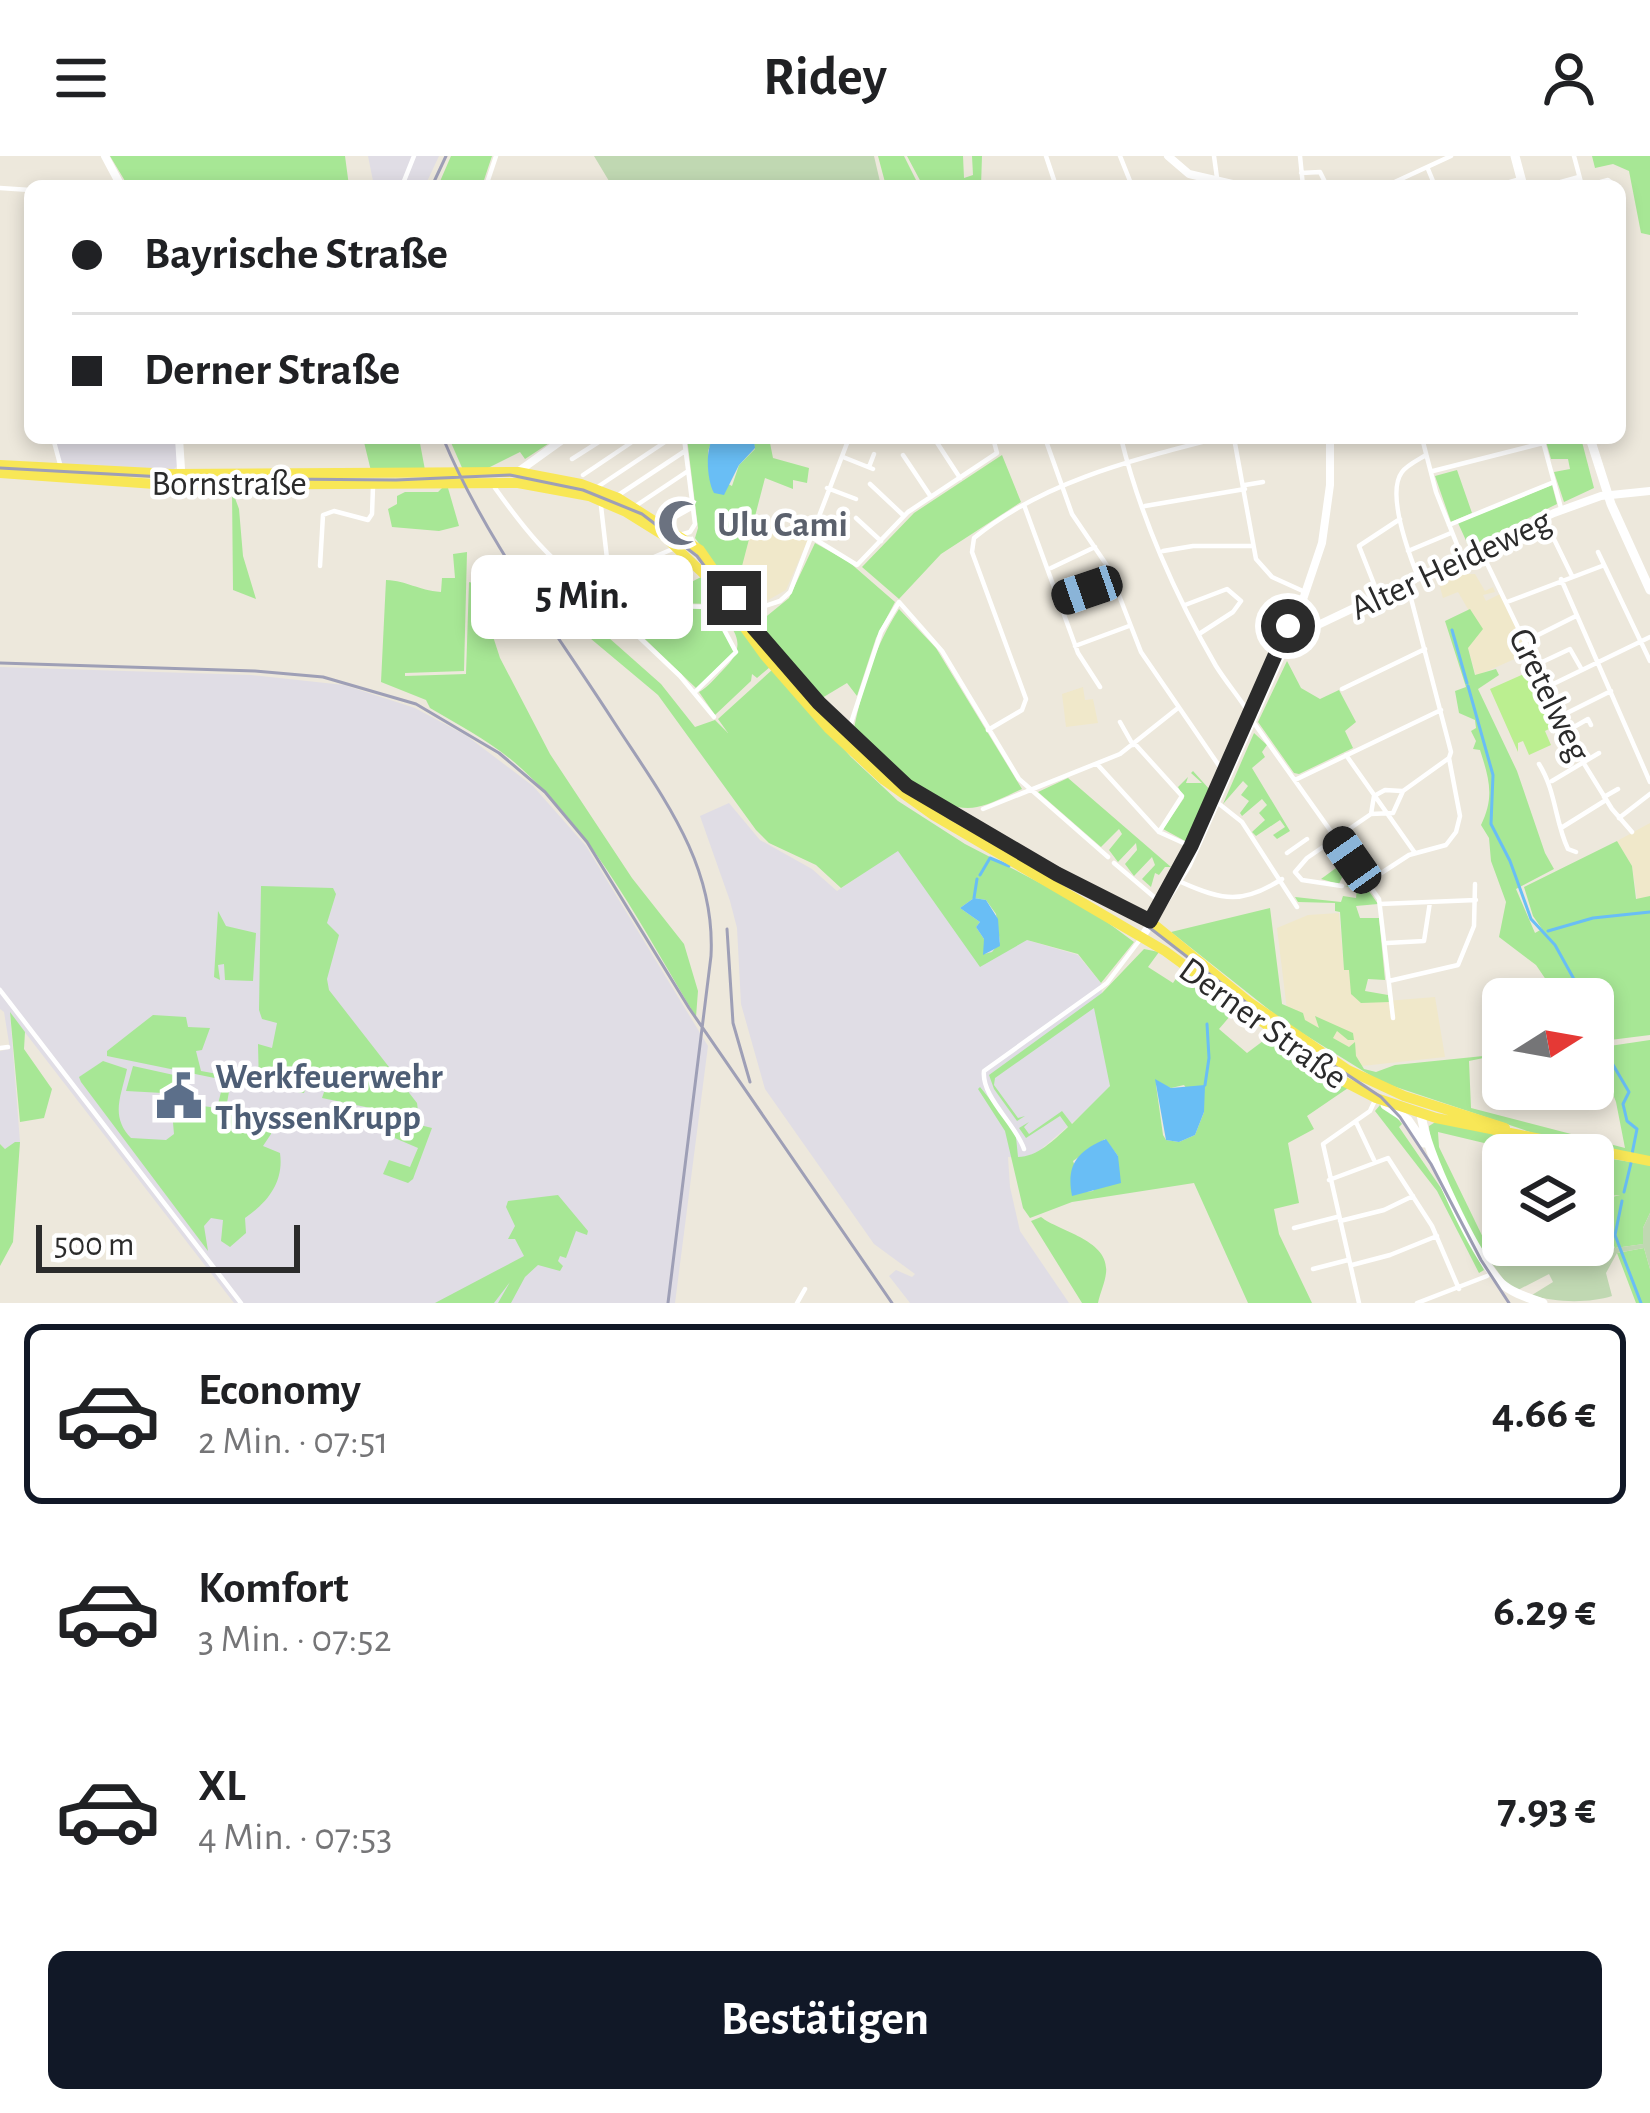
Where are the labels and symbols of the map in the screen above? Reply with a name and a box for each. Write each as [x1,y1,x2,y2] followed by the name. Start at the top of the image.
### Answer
[151,466,307,502] street label: Bornstraße
[656,498,706,548] mosque icon: Ulu Cami
[1345,502,1557,627] street label: Alter Heideweg
[717,507,848,543] place label: Ulu Cami
[470,556,692,640] callout: 5 Min.
[1047,561,1127,619] car
[707,571,761,625] route end
[1261,599,1315,653] route start
[1502,623,1597,767] street label: Gretelweg
[1317,820,1387,900] car
[1172,951,1353,1096] street label: Derner Straße
[1482,978,1614,1110] north arrow
[215,1059,443,1136] place label: Werkfeuerwehr ThyssenKrupp
[154,1071,204,1121] public building icon: Werkfeuerwehr ThyssenKrupp
[36,1219,300,1272] scale bar

